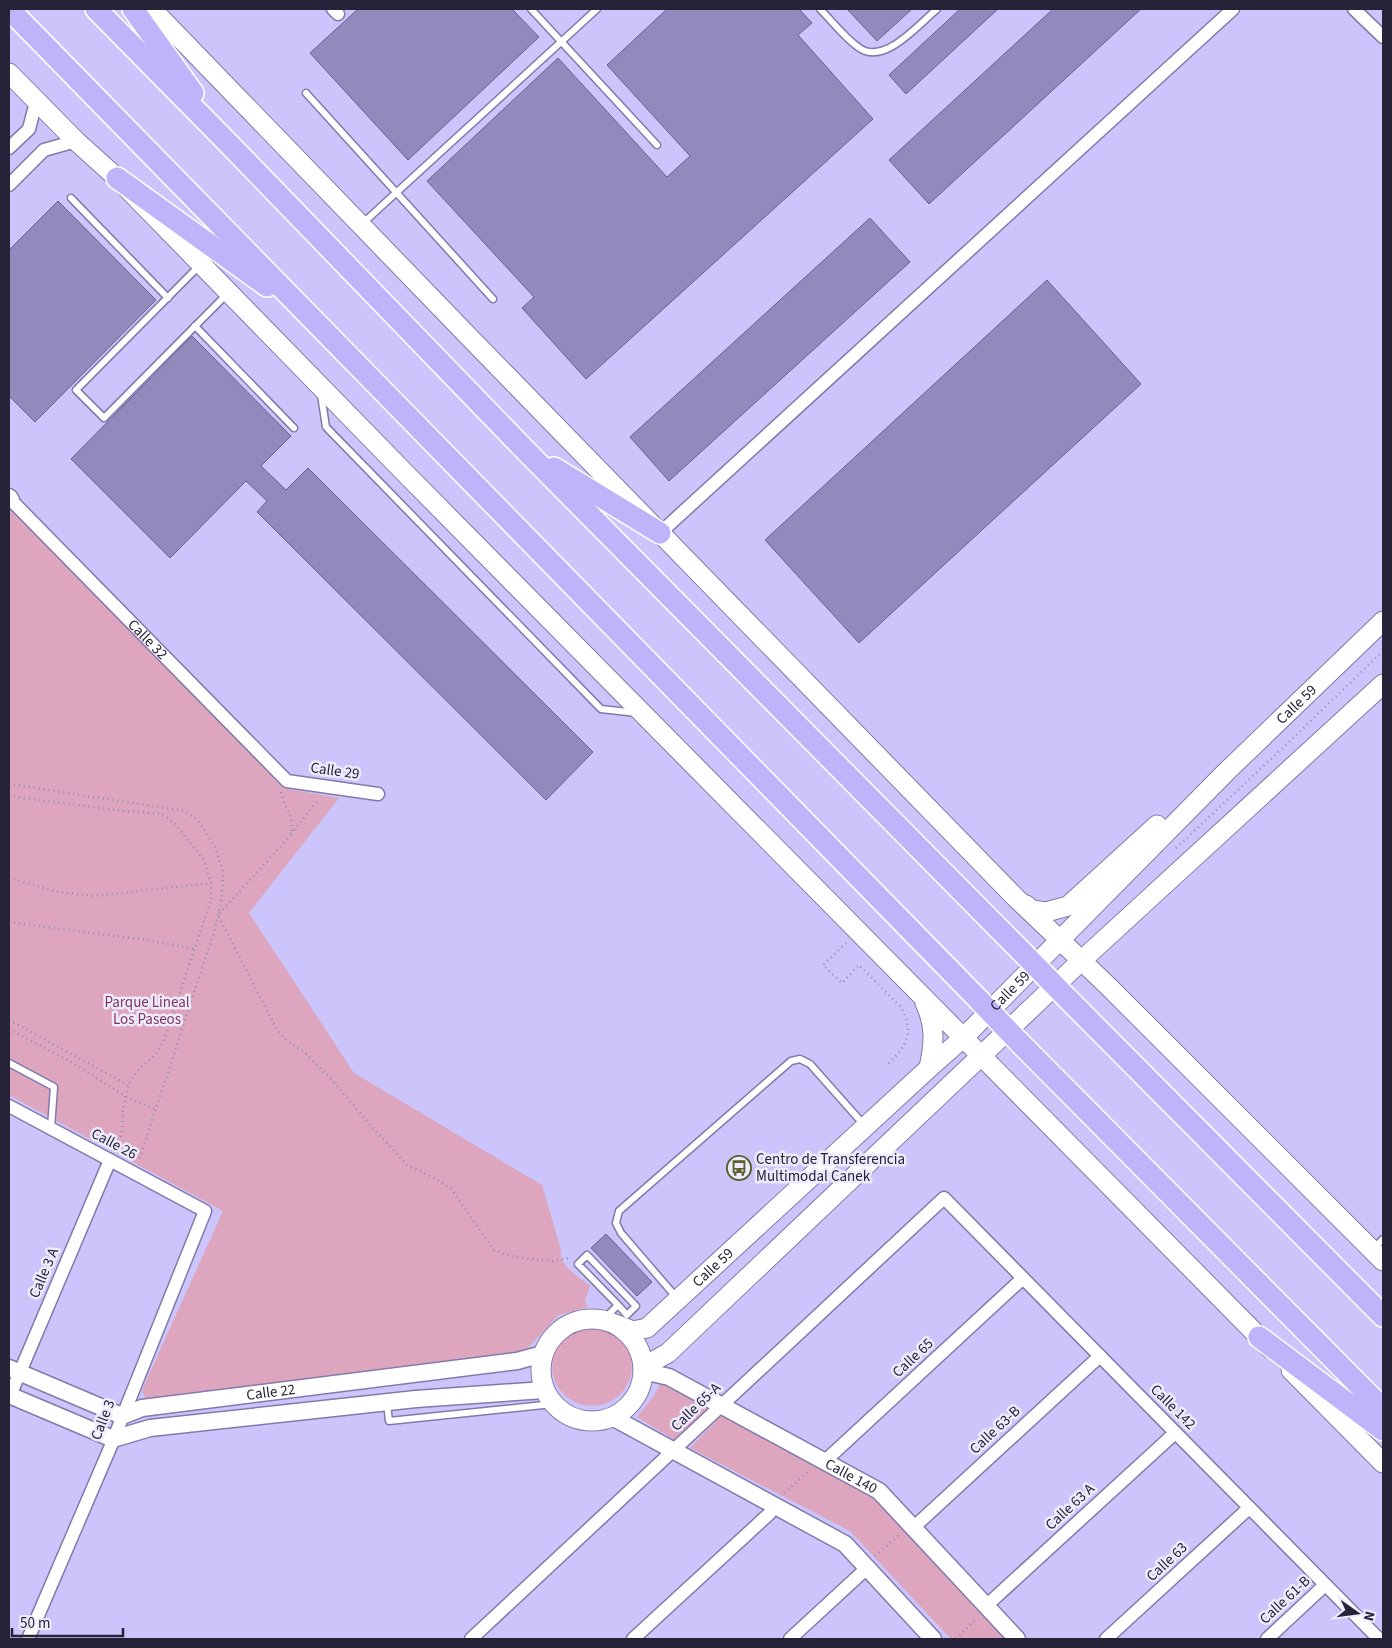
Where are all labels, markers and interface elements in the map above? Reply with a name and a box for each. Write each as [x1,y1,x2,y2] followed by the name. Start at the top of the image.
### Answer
[123,614,172,664] street label: Calle 32
[1271,680,1321,729] street label: Calle 59
[309,757,361,785] street label: Calle 29
[985,966,1035,1016] street label: Calle 59
[104,992,190,1030] park label: Parque Lineal Los Paseos
[87,1123,141,1165] street label: Calle 26
[756,1149,905,1187] place label: Centro de Transferencia Multimodal Canek
[726,1155,752,1181] bus stop icon: Centro de Transferencia Multimodal Canek
[688,1243,738,1292] street label: Calle 59
[24,1244,64,1301] street label: Calle 3 A
[888,1334,938,1382] street label: Calle 65
[666,1377,726,1436] street label: Calle 65-A
[245,1378,296,1405] street label: Calle 22
[1146,1380,1200,1434] street label: Calle 142
[86,1397,120,1443] street label: Calle 3
[965,1401,1025,1459] street label: Calle 63-B
[821,1453,881,1499] street label: Calle 140
[1041,1478,1100,1535] street label: Calle 63 A
[1142,1538,1192,1586] street label: Calle 63
[1255,1571,1315,1629] street label: Calle 61-B
[1332,1588,1382,1638] north arrow
[12,1606,124,1638] scale bar
[1358,1609,1379,1623] text: N
[20,1613,50,1634] text: 50 m

